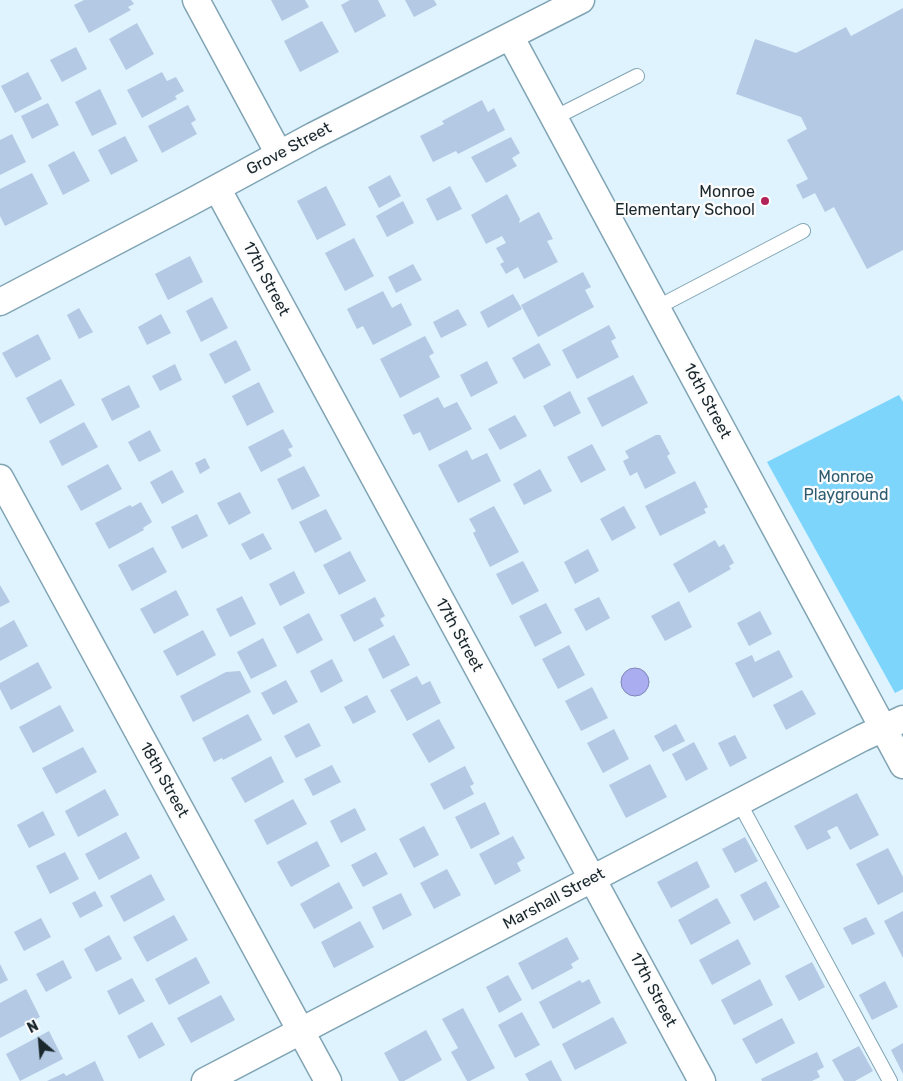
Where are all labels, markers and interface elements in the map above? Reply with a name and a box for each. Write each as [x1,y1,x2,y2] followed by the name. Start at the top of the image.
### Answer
[243,119,335,179] street label: Grove Street
[615,182,755,220] place label: Monroe Elementary School
[759,195,771,207] marker: Monroe Elementary School
[238,239,294,319] street label: 17th Street
[679,360,735,442] street label: 16th Street
[804,467,888,505] park label: Monroe Playground
[431,595,487,675] street label: 17th Street
[135,739,193,821] street label: 18th Street
[500,864,608,934] street label: Marshall Street
[625,950,681,1030] street label: 17th Street
[15,1016,65,1066] north arrow
[25,1017,41,1037] text: N

